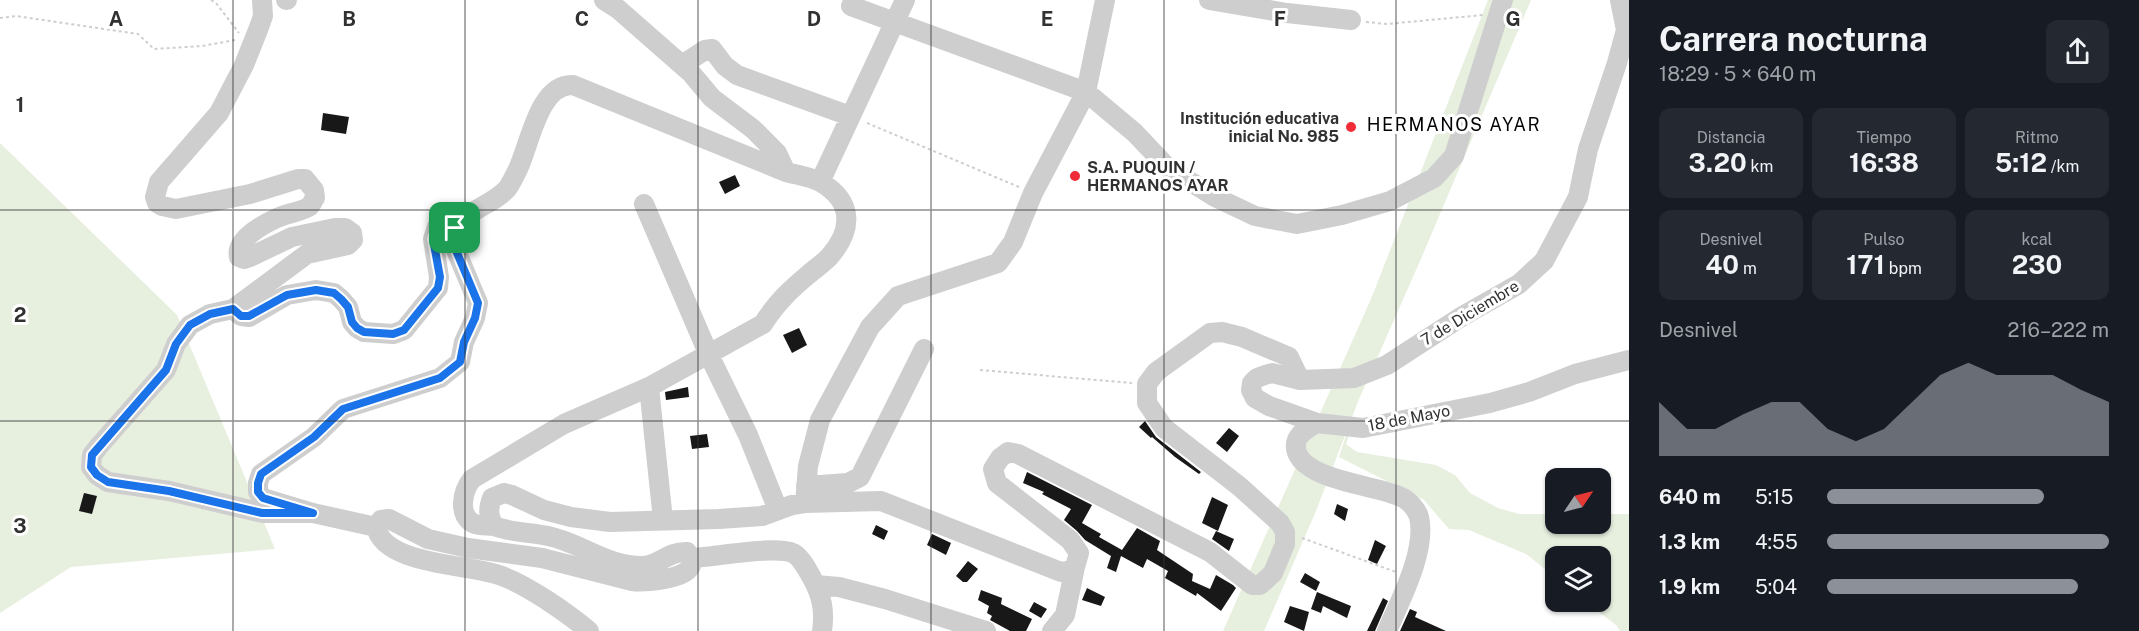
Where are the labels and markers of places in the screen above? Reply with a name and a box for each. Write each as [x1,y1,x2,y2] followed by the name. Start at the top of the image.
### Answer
[1180,109,1339,146] place label: Institución educativa inicial No. 985
[1344,120,1358,134] marker: Institución educativa inicial No. 985
[1087,158,1229,195] place label: S.A. PUQUIN / HERMANOS AYAR
[1068,169,1082,183] marker: S.A. PUQUIN / HERMANOS AYAR
[429,202,480,253] pin

